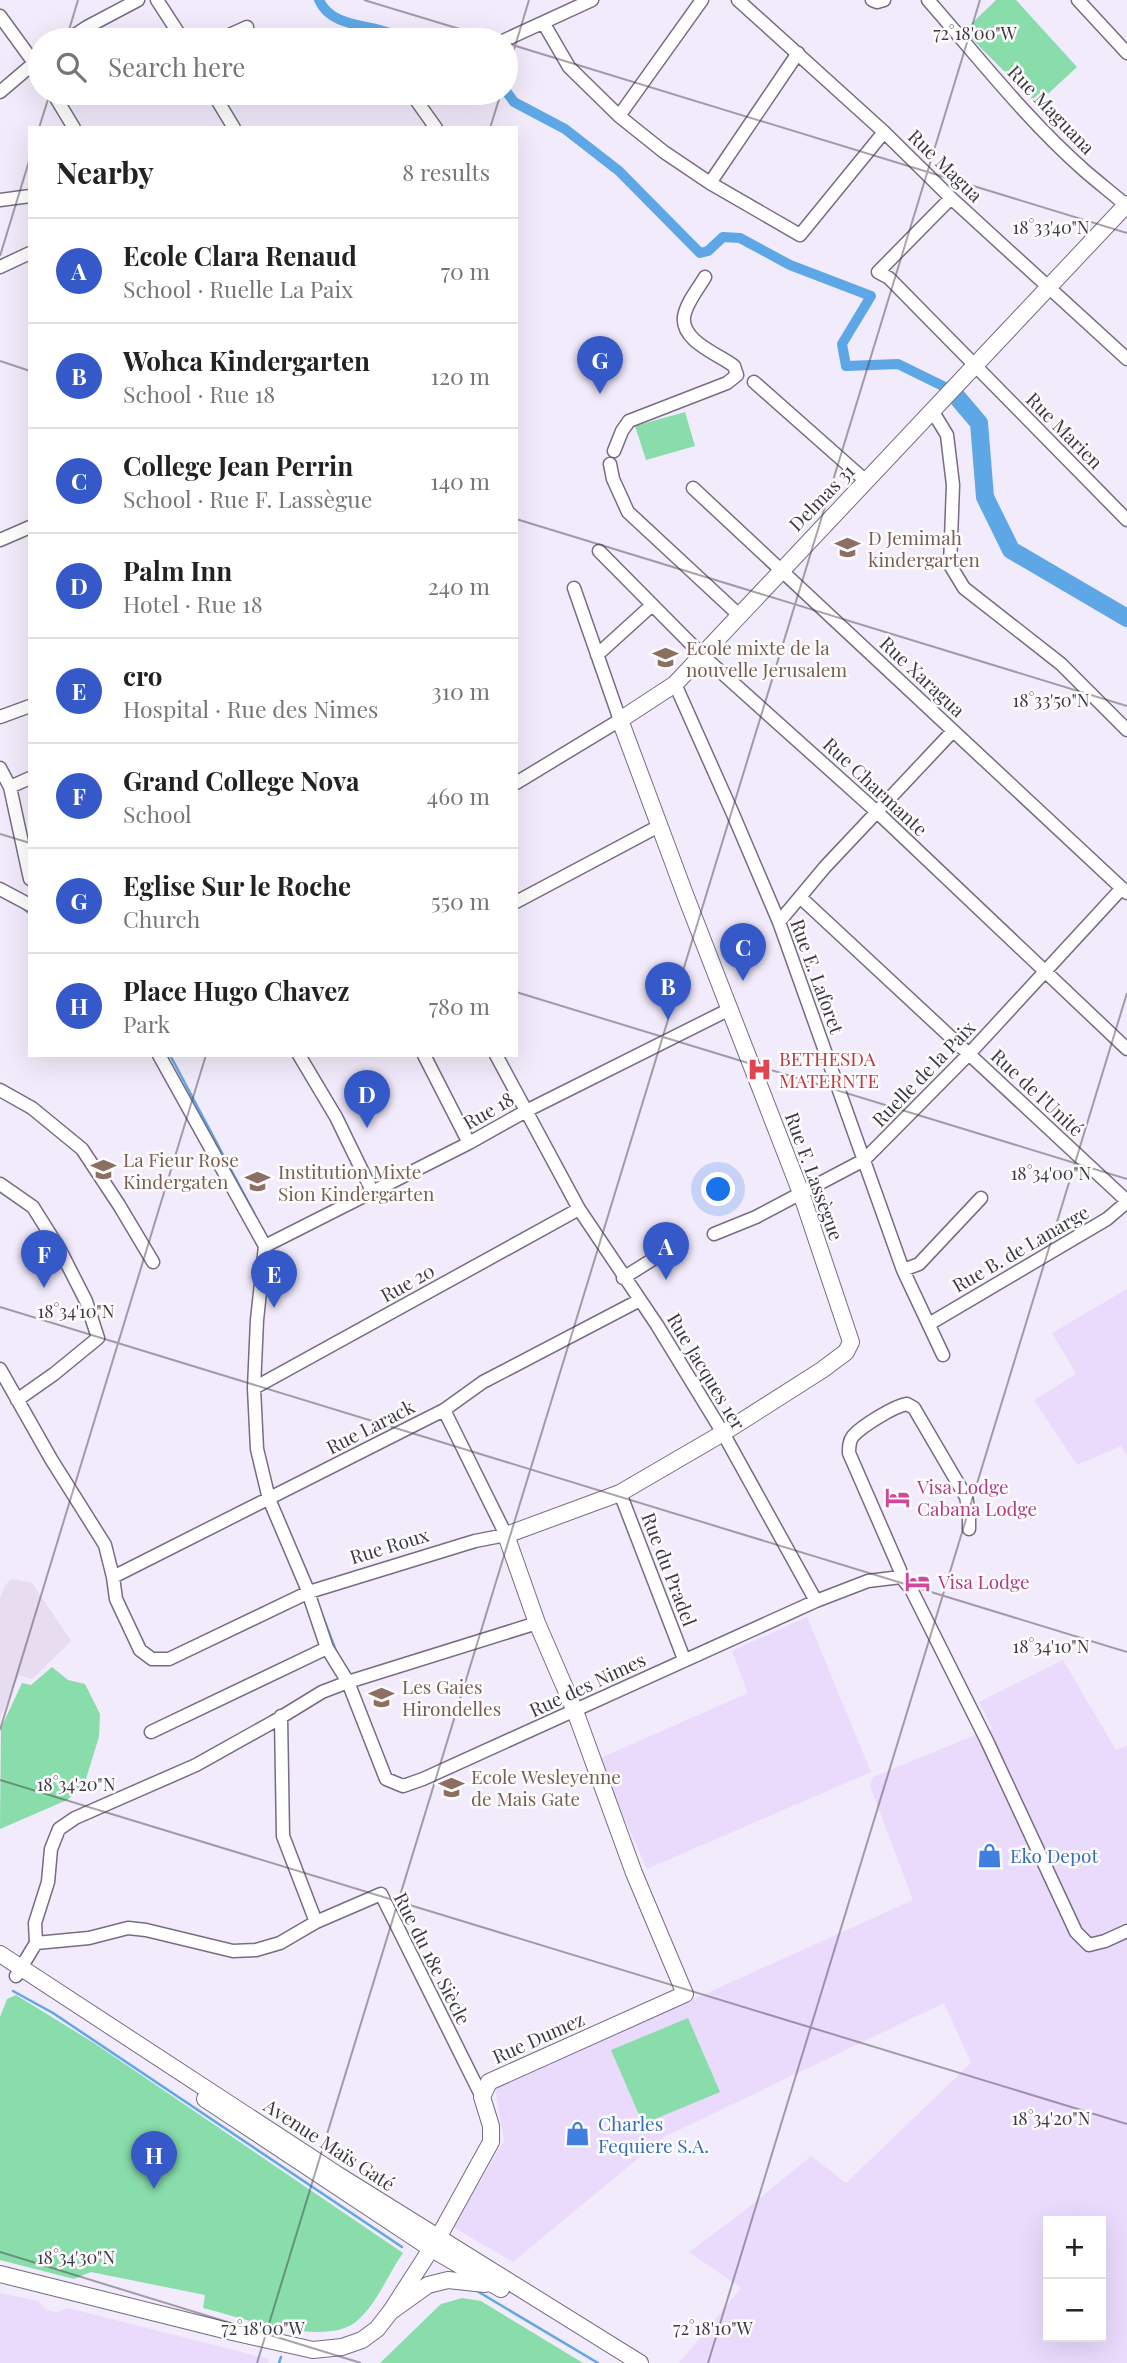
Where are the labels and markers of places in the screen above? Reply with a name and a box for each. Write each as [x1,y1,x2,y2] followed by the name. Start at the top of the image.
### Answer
[577,336,623,394] pin: G
[868,524,981,572] place label: D Jemimah kindergarten
[834,534,862,562] school or university icon: D Jemimah kindergarten
[686,634,847,682] place label: Ecole mixte de la nouvelle Jerusalem
[652,644,680,672] school or university icon: Ecole mixte de la nouvelle Jerusalem
[720,923,766,981] pin: C
[645,962,691,1020] pin: B
[779,1045,879,1093] place label: BETHESDA MATERNTE
[745,1055,773,1083] hospital icon: BETHESDA MATERNTE
[344,1070,390,1128] pin: D
[123,1146,239,1194] place label: La Fieur Rose Kindergaten
[89,1156,117,1184] school or university icon: La Fieur Rose Kindergaten
[278,1158,435,1206] place label: Institution Mixte Sion Kindergarten
[244,1168,272,1196] school or university icon: Institution Mixte Sion Kindergarten
[643,1222,689,1280] pin: A
[21,1230,67,1288] pin: F
[251,1250,297,1308] pin: E
[916,1473,1037,1521] place label: Visa Lodge Cabana Lodge
[883,1483,911,1511] hotel icon: Visa Lodge Cabana Lodge
[904,1567,932,1595] hotel icon: Visa Lodge
[937,1568,1030,1594] place label: Visa Lodge
[402,1673,501,1721] place label: Les Gaies Hirondelles
[368,1683,396,1711] school or university icon: Les Gaies Hirondelles
[471,1763,621,1811] place label: Ecole Wesleyenne de Mais Gate
[437,1773,465,1801] school or university icon: Ecole Wesleyenne de Mais Gate
[976,1841,1004,1869] shop icon: Eko Depot
[1010,1842,1098,1868] place label: Eko Depot
[598,2110,709,2158] place label: Charles Fequiere S.A.
[564,2120,592,2148] shop icon: Charles Fequiere S.A.
[131,2131,177,2189] pin: H

